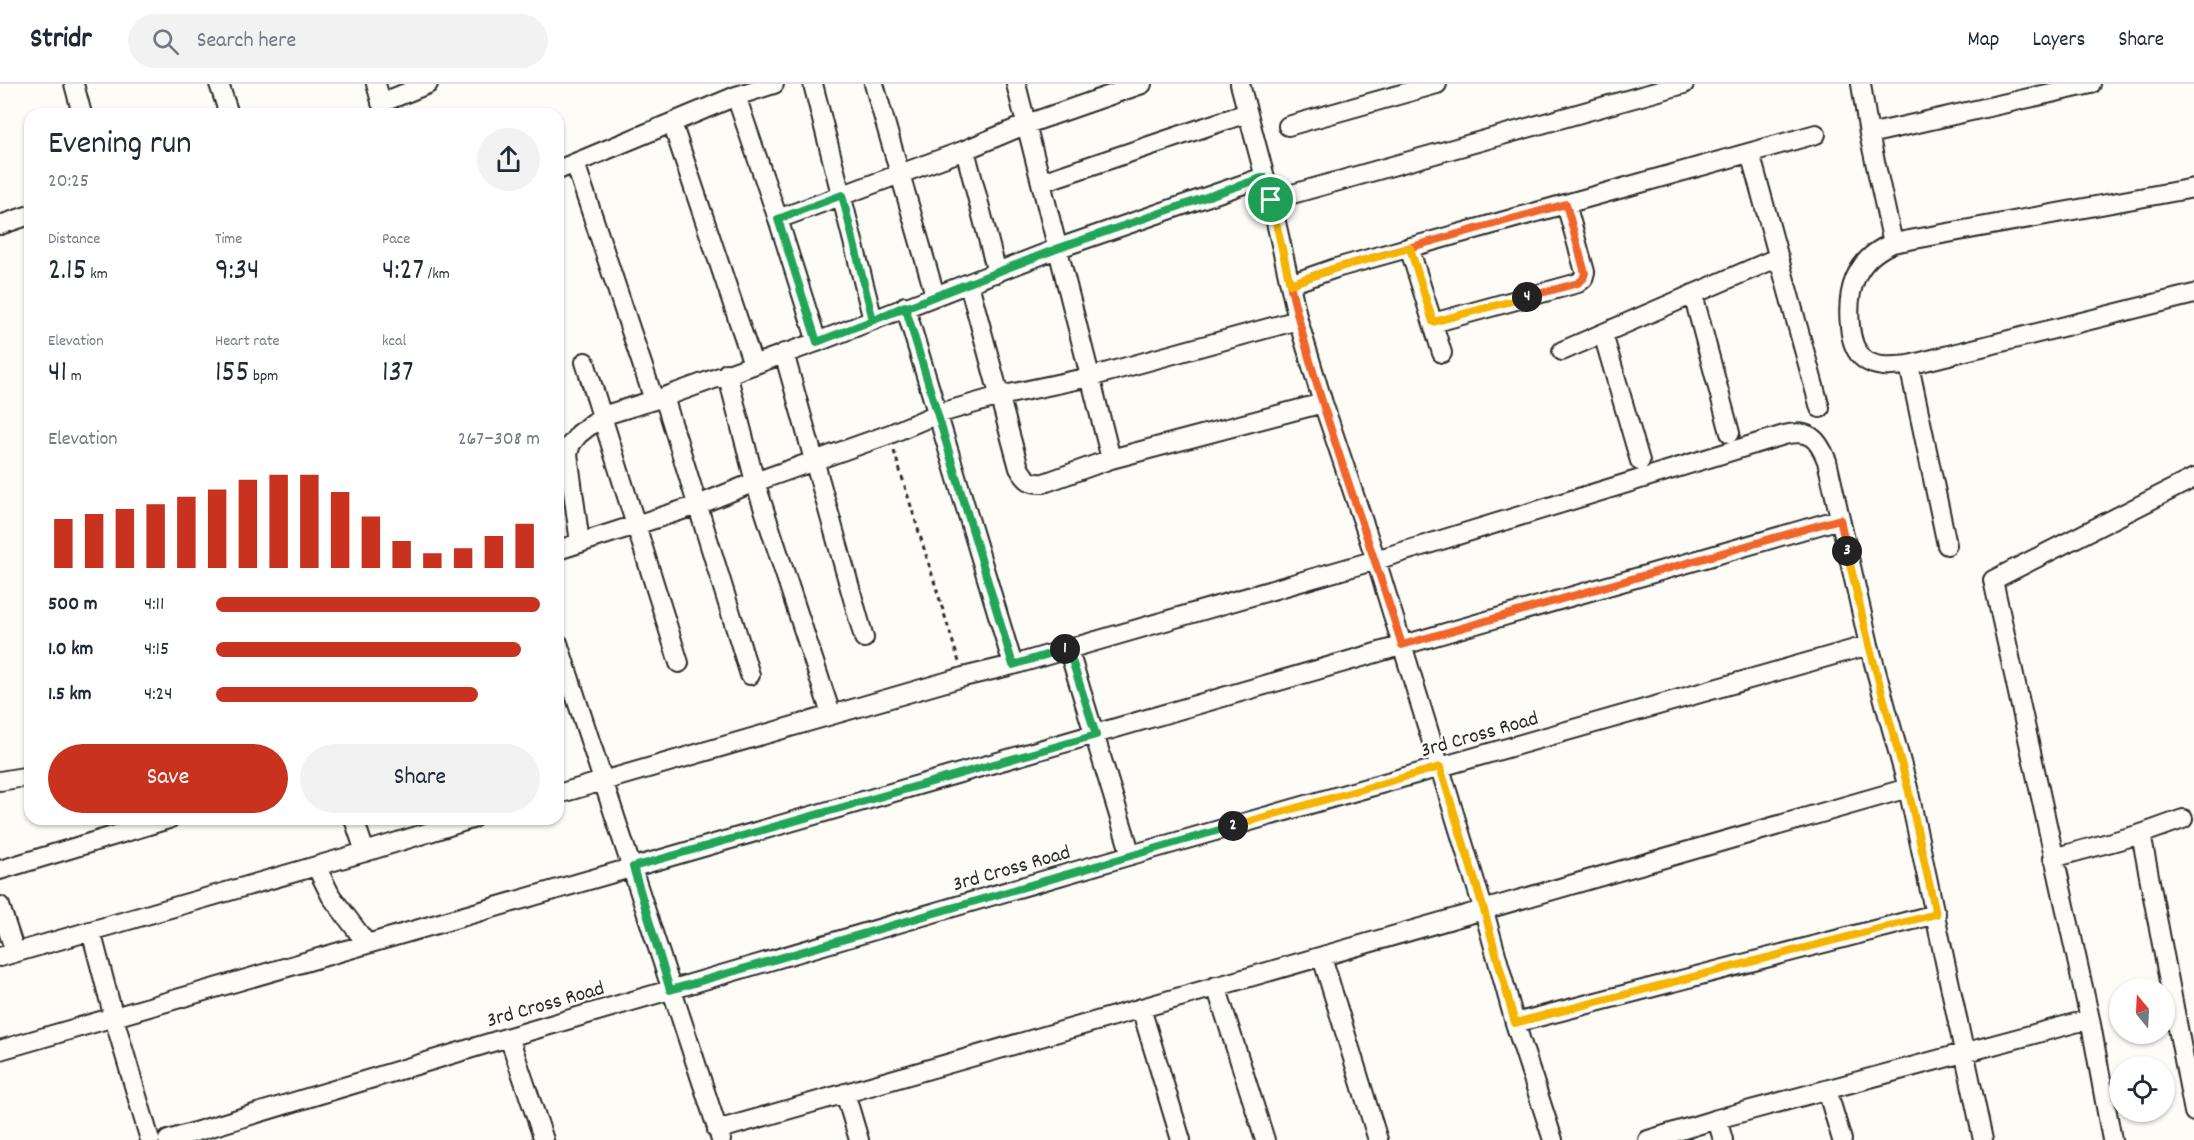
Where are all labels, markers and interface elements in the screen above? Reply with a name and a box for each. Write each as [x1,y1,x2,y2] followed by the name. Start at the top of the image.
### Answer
[128,14,548,68] search box
[30,21,92,61] text: Stridr
[149,25,182,58] icon: search
[197,26,296,57] text: Search here
[1968,26,1999,56] text: Map
[2032,26,2085,56] text: Layers
[2118,26,2164,56] text: Share
[48,122,192,169] text: Evening run
[477,128,540,191] button: share
[48,168,89,196] text: 20:25
[1245,174,1296,225] pin
[1254,183,1287,216] icon: arrive
[48,228,100,251] text: Distance
[215,228,242,251] text: Time
[382,228,410,251] text: Pace
[48,251,87,294] text: 2.15
[215,251,260,294] text: 9:34
[382,251,424,294] text: 4:27
[87,263,108,286] text: km
[424,263,450,286] text: /km
[1512,282,1542,312] pin: 4
[1524,285,1530,308] text: 4
[48,330,104,353] text: Elevation
[215,330,280,353] text: Heart rate
[382,330,406,353] text: kcal
[48,353,67,396] text: 41
[215,353,249,396] text: 155
[382,353,413,396] text: 137
[67,365,82,388] text: m
[249,365,278,388] text: bpm
[48,426,118,454] text: Elevation
[458,426,540,454] text: 267–308 m
[1832,536,1862,566] pin: 3
[1843,539,1851,562] text: 3
[48,591,97,619] text: 500 m
[144,591,164,619] text: 4:11
[1050,634,1080,664] pin: 1
[48,636,93,664] text: 1.0 km
[144,636,169,664] text: 4:15
[1063,637,1067,660] text: 1
[48,681,91,709] text: 1.5 km
[144,681,173,709] text: 4:24
[1418,705,1542,767] street label: 3rd Cross Road
[48,744,288,813] button: Save
[300,744,540,813] button: Share
[1218,811,1248,841] pin: 2
[1230,814,1237,837] text: 2
[950,839,1074,901] street label: 3rd Cross Road
[484,975,608,1037] street label: 3rd Cross Road
[2109,978,2175,1044] north arrow
[2109,978,2175,1122] map controls
[2109,1056,2175,1122] button: locate

